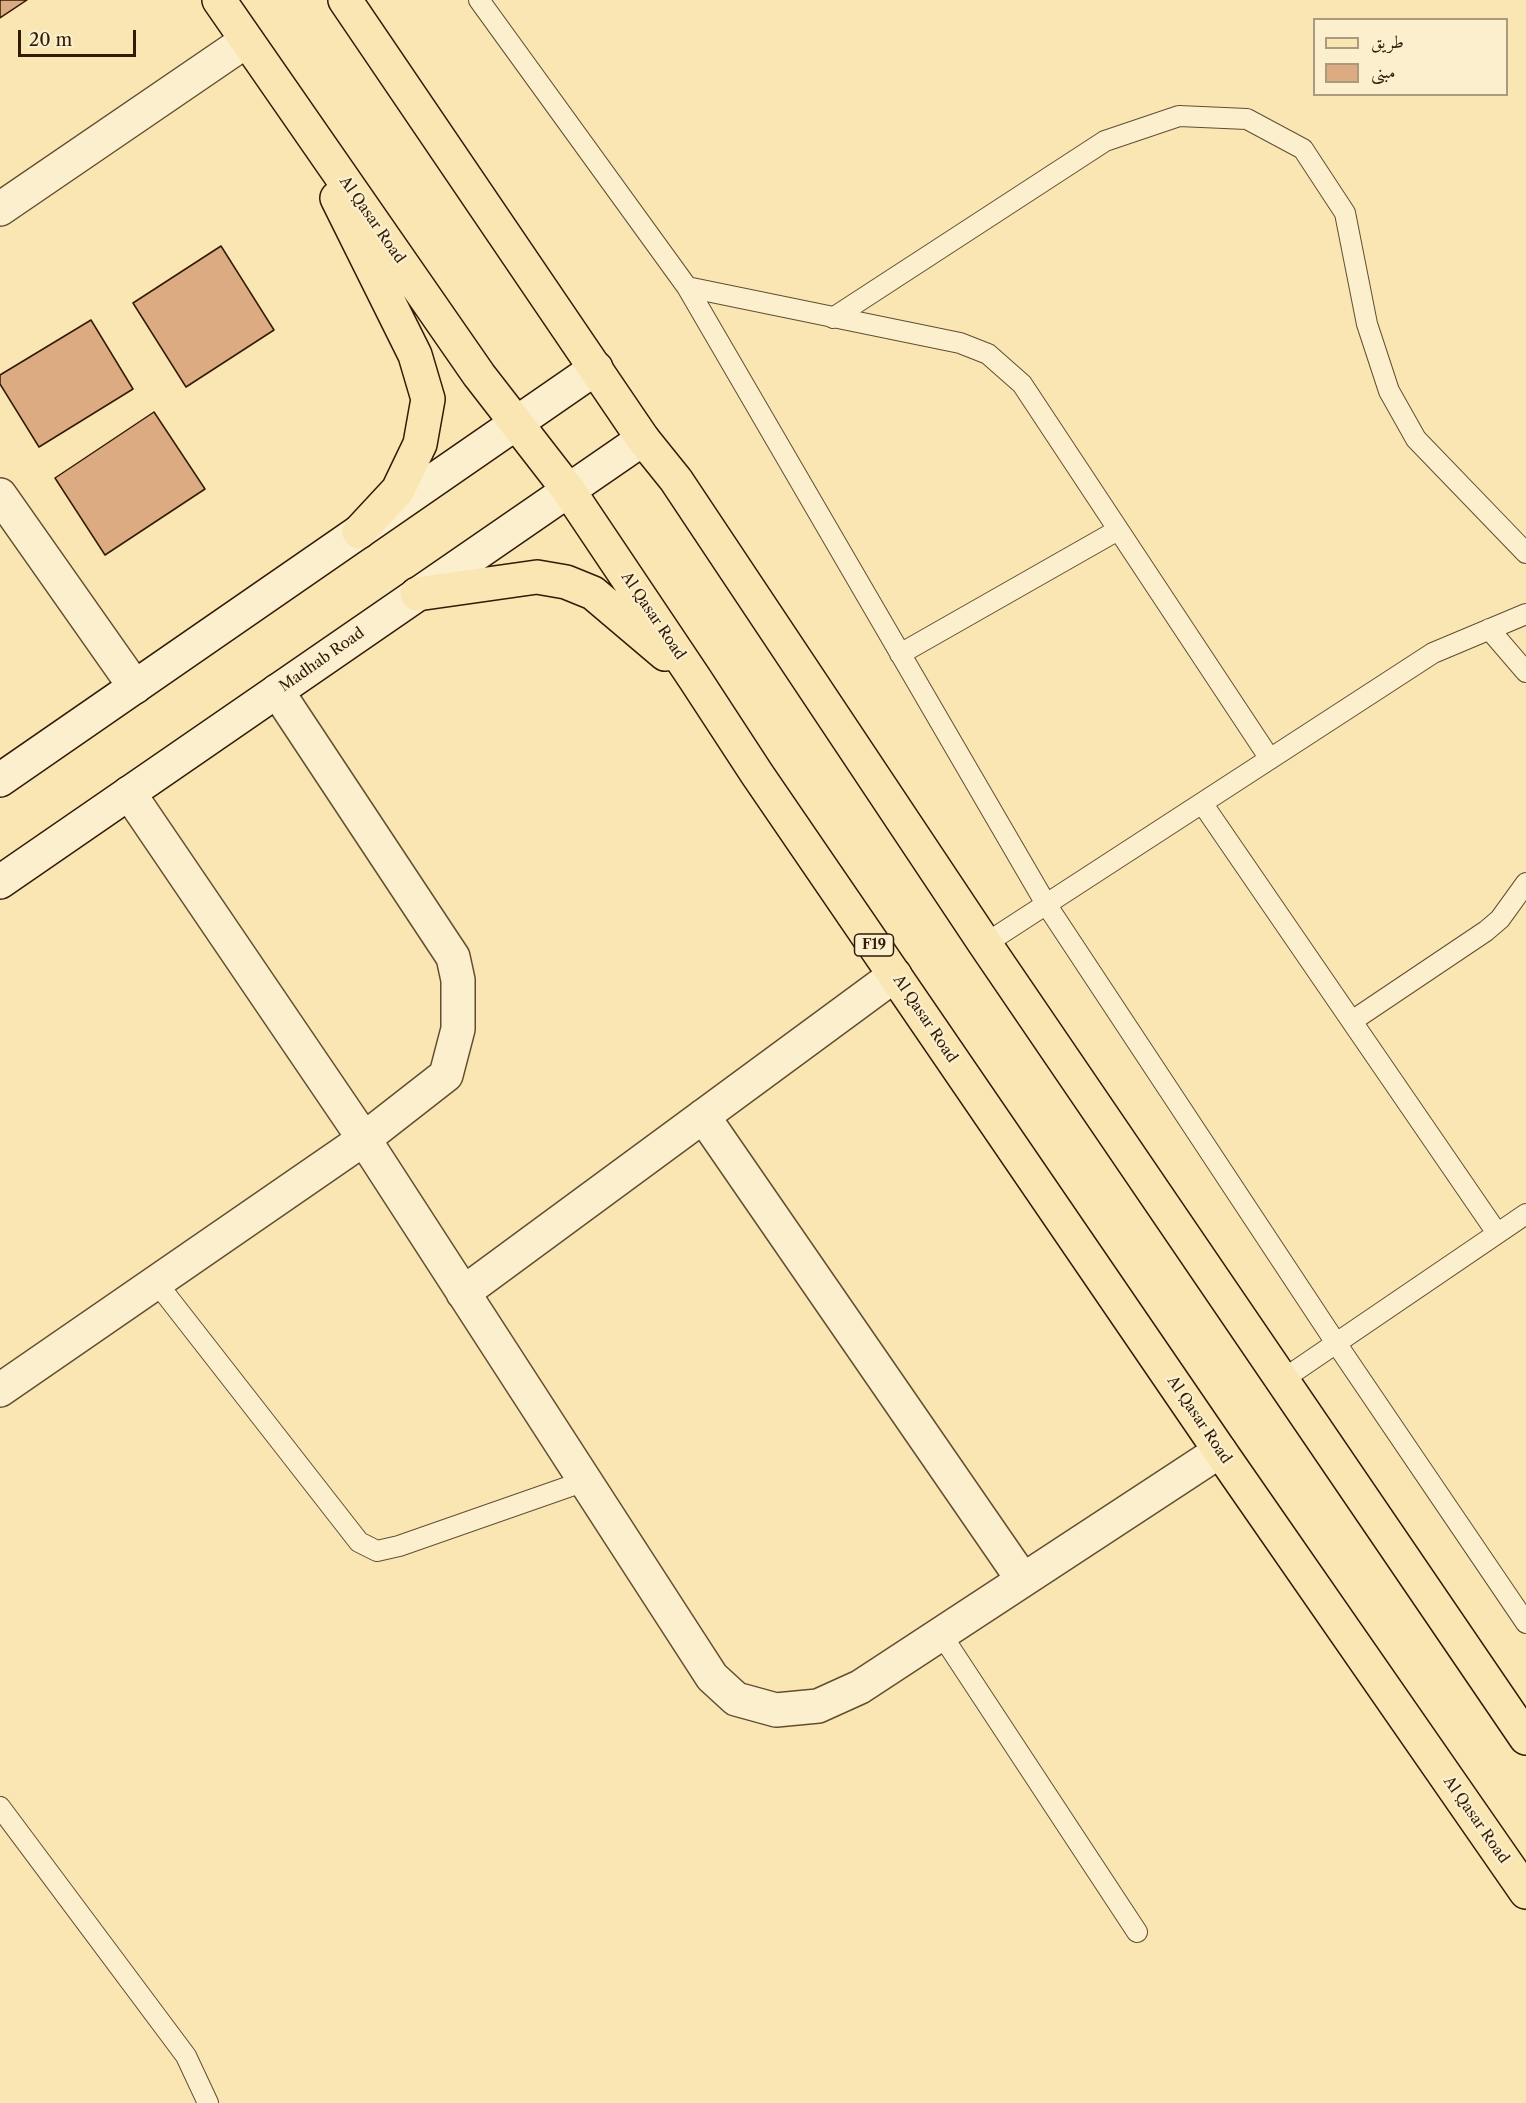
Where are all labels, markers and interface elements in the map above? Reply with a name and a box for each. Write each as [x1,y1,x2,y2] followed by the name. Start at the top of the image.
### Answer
[21,18,140,56] scale bar
[1313,18,1508,96] legend
[29,29,72,51] text: 20 m
[1371,31,1404,53] text: طريق
[1371,61,1396,83] text: مبنى
[335,173,409,267] street label: Al Qasar Road
[617,569,689,663] street label: Al Qasar Road
[276,624,368,696] street label: Madhab Road
[854,934,894,956] road number: F19
[889,972,961,1066] street label: Al Qasar Road
[1163,1373,1235,1467] street label: Al Qasar Road
[1439,1773,1513,1867] street label: Al Qasar Road

